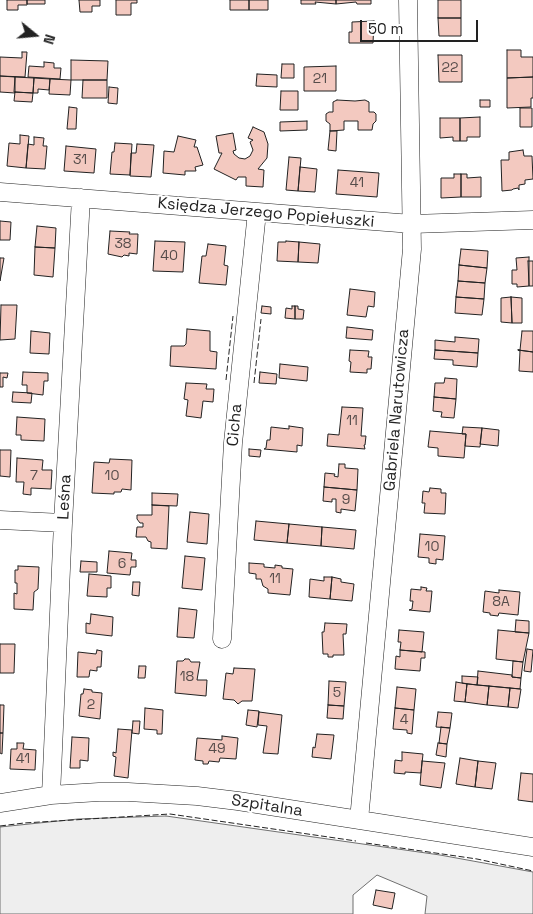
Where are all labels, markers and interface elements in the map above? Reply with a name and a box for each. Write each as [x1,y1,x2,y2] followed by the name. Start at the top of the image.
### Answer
[10,10,60,60] north arrow
[363,10,480,42] scale bar
[368,19,403,38] text: 50 m
[39,32,59,46] text: N
[442,60,458,76] house number: 22
[313,71,327,87] house number: 21
[73,152,87,168] house number: 31
[350,175,364,191] house number: 41
[157,194,375,232] street label: Księdza Jerzego Popiełuszki
[114,236,132,252] house number: 38
[160,248,178,264] house number: 40
[380,328,414,492] street label: Gabriela Narutowicza
[224,403,246,447] street label: Cicha
[346,413,358,429] house number: 11
[30,468,38,484] house number: 7
[105,468,119,484] house number: 10
[54,474,76,520] street label: Leśna
[342,492,350,508] house number: 9
[425,539,439,555] house number: 10
[118,556,126,572] house number: 6
[269,571,281,587] house number: 11
[492,594,510,610] house number: 8A
[180,669,194,685] house number: 18
[333,685,341,701] house number: 5
[87,697,95,713] house number: 2
[400,712,408,728] house number: 4
[208,741,226,757] house number: 49
[16,751,30,767] house number: 41
[230,791,304,821] street label: Szpitalna

